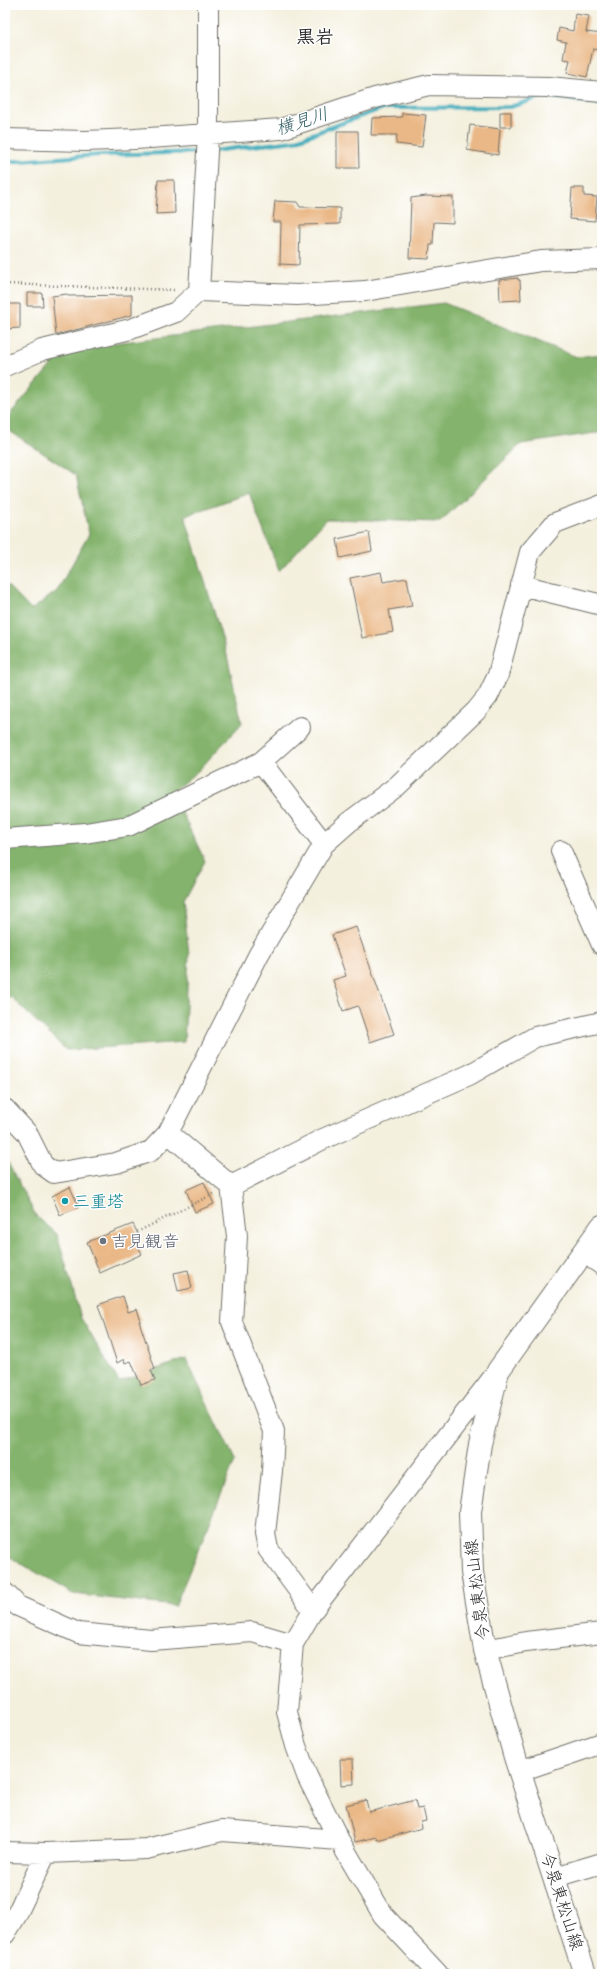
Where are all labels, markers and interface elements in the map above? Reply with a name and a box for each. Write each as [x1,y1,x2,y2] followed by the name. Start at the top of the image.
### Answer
[296,25,334,49] district label: 黒岩
[273,103,331,139] water label: 横見川
[73,1191,124,1212] place label: 三重塔
[60,1196,70,1206] marker: 三重塔
[111,1231,179,1252] place label: 吉見観音
[98,1236,108,1246] marker: 吉見観音
[460,1538,494,1642] street label: 今泉東松山線
[536,1849,588,1953] street label: 今泉東松山線

